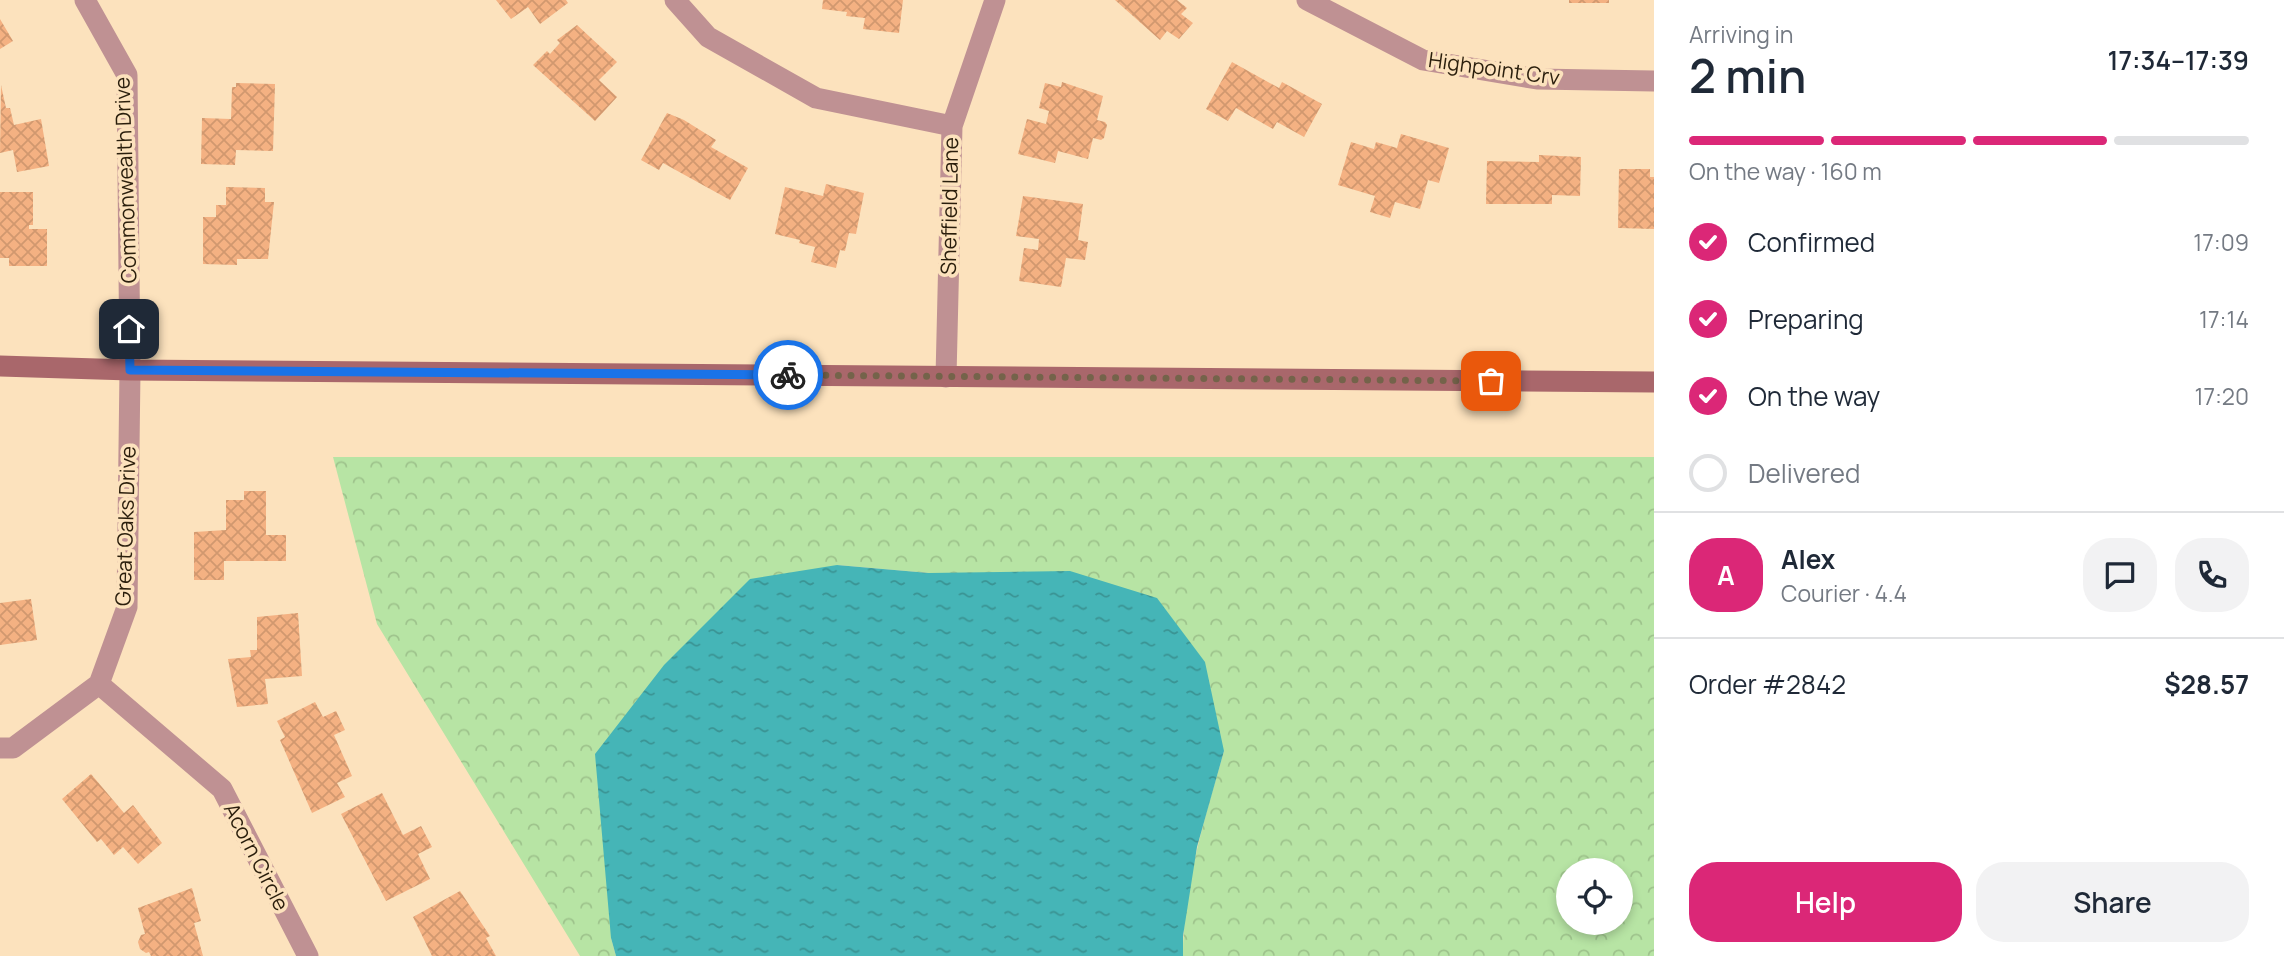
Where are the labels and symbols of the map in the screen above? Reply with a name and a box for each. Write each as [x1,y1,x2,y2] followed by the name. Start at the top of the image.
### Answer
[1427,45,1562,91] street label: Highpoint Crv
[107,76,143,284] street label: Commonwealth Drive
[934,137,964,275] street label: Sheffield Lane
[99,299,159,359] pin
[753,340,823,410] courier
[1461,351,1521,411] pin
[108,446,142,606] street label: Great Oaks Drive
[218,798,296,915] street label: Acorn Circle

